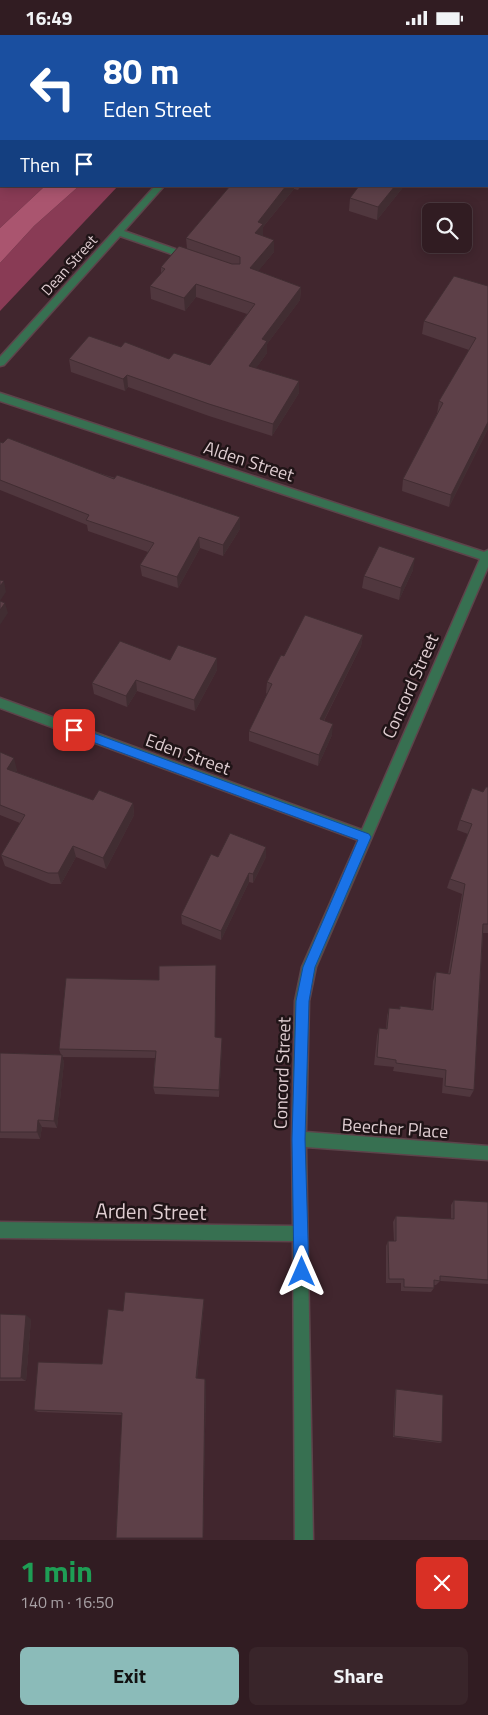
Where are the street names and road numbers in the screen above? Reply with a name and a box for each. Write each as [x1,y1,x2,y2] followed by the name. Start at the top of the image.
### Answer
[35,229,103,300] street label: Dean Street
[200,434,298,489] street label: Alden Street
[375,629,445,743] street label: Concord Street
[142,726,235,782] street label: Eden Street
[267,1016,297,1129] street label: Concord Street
[341,1111,449,1145] street label: Beecher Place
[95,1194,208,1228] street label: Arden Street

